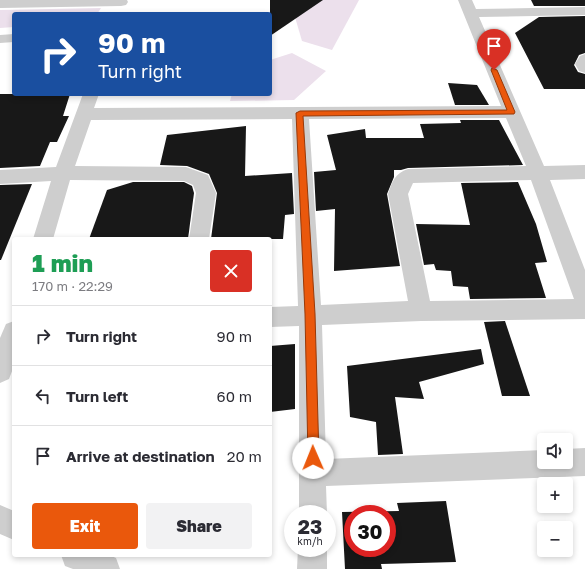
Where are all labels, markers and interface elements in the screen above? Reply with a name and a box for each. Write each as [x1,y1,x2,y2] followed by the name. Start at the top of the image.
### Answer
[98,26,165,59] text: 90 m
[32,28,84,80] icon: right
[477,29,511,70] pin
[483,35,505,57] icon: arrive
[98,60,182,82] text: Turn right
[32,248,93,277] text: 1 min
[210,250,252,292] button: close
[32,278,113,294] text: 170 m · 22:29
[32,325,54,347] icon: right
[66,327,137,345] text: Turn right
[217,327,252,345] text: 90 m
[32,385,54,407] icon: left
[66,387,128,405] text: Turn left
[217,387,252,405] text: 60 m
[537,433,573,557] map controls
[537,433,573,469] button: sound
[292,437,334,479] position arrow
[32,445,54,467] icon: arrive
[66,447,215,465] text: Arrive at destination
[227,447,262,465] text: 20 m
[537,477,573,513] button: +
[32,503,138,549] button: Exit
[146,503,252,549] button: Share
[344,505,396,557] speed limit sign: 30
[298,514,322,538] text: 23
[537,521,573,557] button: −
[297,535,323,547] text: km/h

